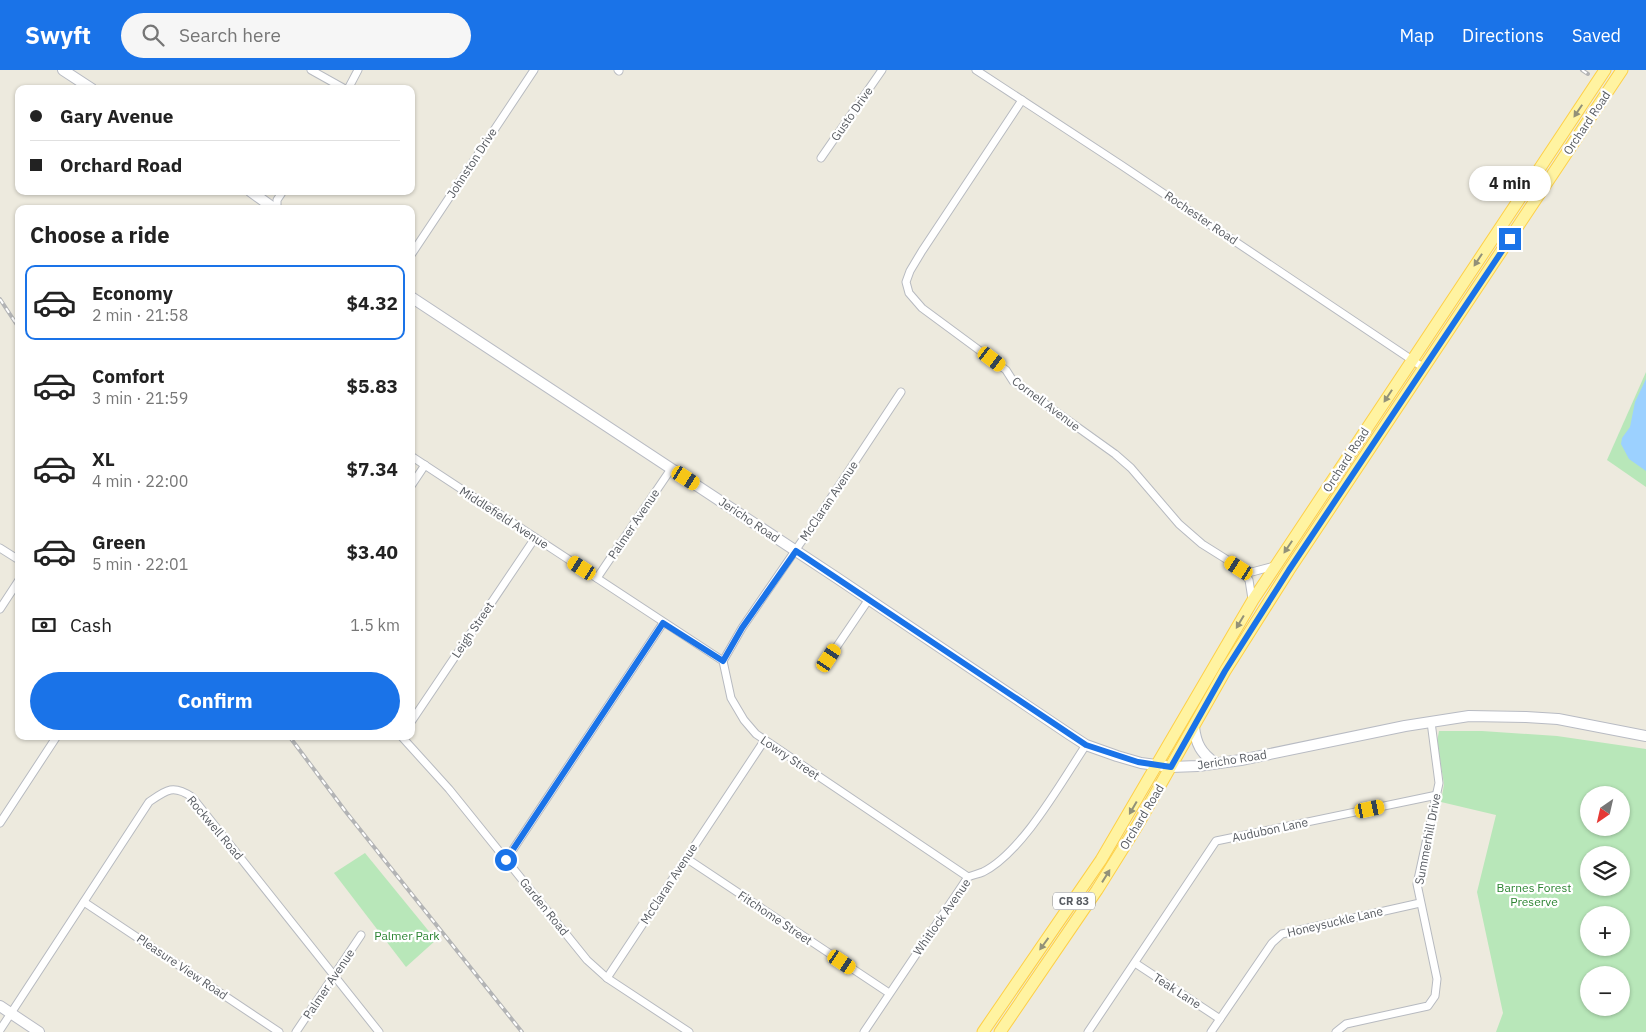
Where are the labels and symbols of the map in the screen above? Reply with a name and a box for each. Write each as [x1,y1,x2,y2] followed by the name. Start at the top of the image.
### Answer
[828,83,876,144] street label: Gusto Drive
[1560,88,1613,158] street label: Orchard Road
[1573,104,1583,117] one-way arrow
[443,124,500,201] street label: Johnston Drive
[1469,166,1551,202] callout: 4 min
[1162,188,1241,248] street label: Rochester Road
[1499,228,1521,250] route end
[1473,253,1483,267] one-way arrow
[975,344,1008,374] car
[1009,373,1084,434] street label: Cornell Avenue
[1383,389,1393,402] one-way arrow
[1319,425,1372,495] street label: Orchard Road
[796,457,861,544] street label: McClaran Avenue
[669,464,702,492] car
[457,483,552,552] street label: Middlefield Avenue
[605,486,663,562] street label: Palmer Avenue
[716,494,783,545] street label: Jericho Road
[1283,540,1293,554] one-way arrow
[565,554,598,582] car
[1222,554,1255,582] car
[448,599,497,661] street label: Leigh Street
[1235,615,1244,628] one-way arrow
[814,641,843,675] car
[758,732,823,783] street label: Lowry Street
[1196,747,1268,772] street label: Jericho Road
[1116,781,1167,852] street label: Orchard Road
[1580,786,1630,836] north arrow
[1411,792,1444,886] street label: Summerhill Drive
[184,793,247,863] street label: Rockwell Road
[1353,799,1386,819] car
[1128,801,1137,814] one-way arrow
[1230,814,1310,845] street label: Audubon Lane
[637,840,701,927] street label: McClaran Avenue
[495,849,517,871] route start
[1101,869,1110,882] one-way arrow
[517,875,572,939] street label: Garden Road
[910,875,974,958] street label: Whitlock Avenue
[1497,880,1571,909] park label: Barnes Forest Preserve
[735,887,815,948] street label: Fitchome Street
[1053,892,1095,909] road number: CR 83
[1285,903,1385,940] street label: Honeysuckle Lane
[374,928,440,943] park label: Palmer Park
[134,931,231,1003] street label: Pleasure View Road
[1039,937,1049,951] one-way arrow
[300,946,358,1022] street label: Palmer Avenue
[825,947,858,977] car
[1151,970,1204,1012] street label: Teak Lane

